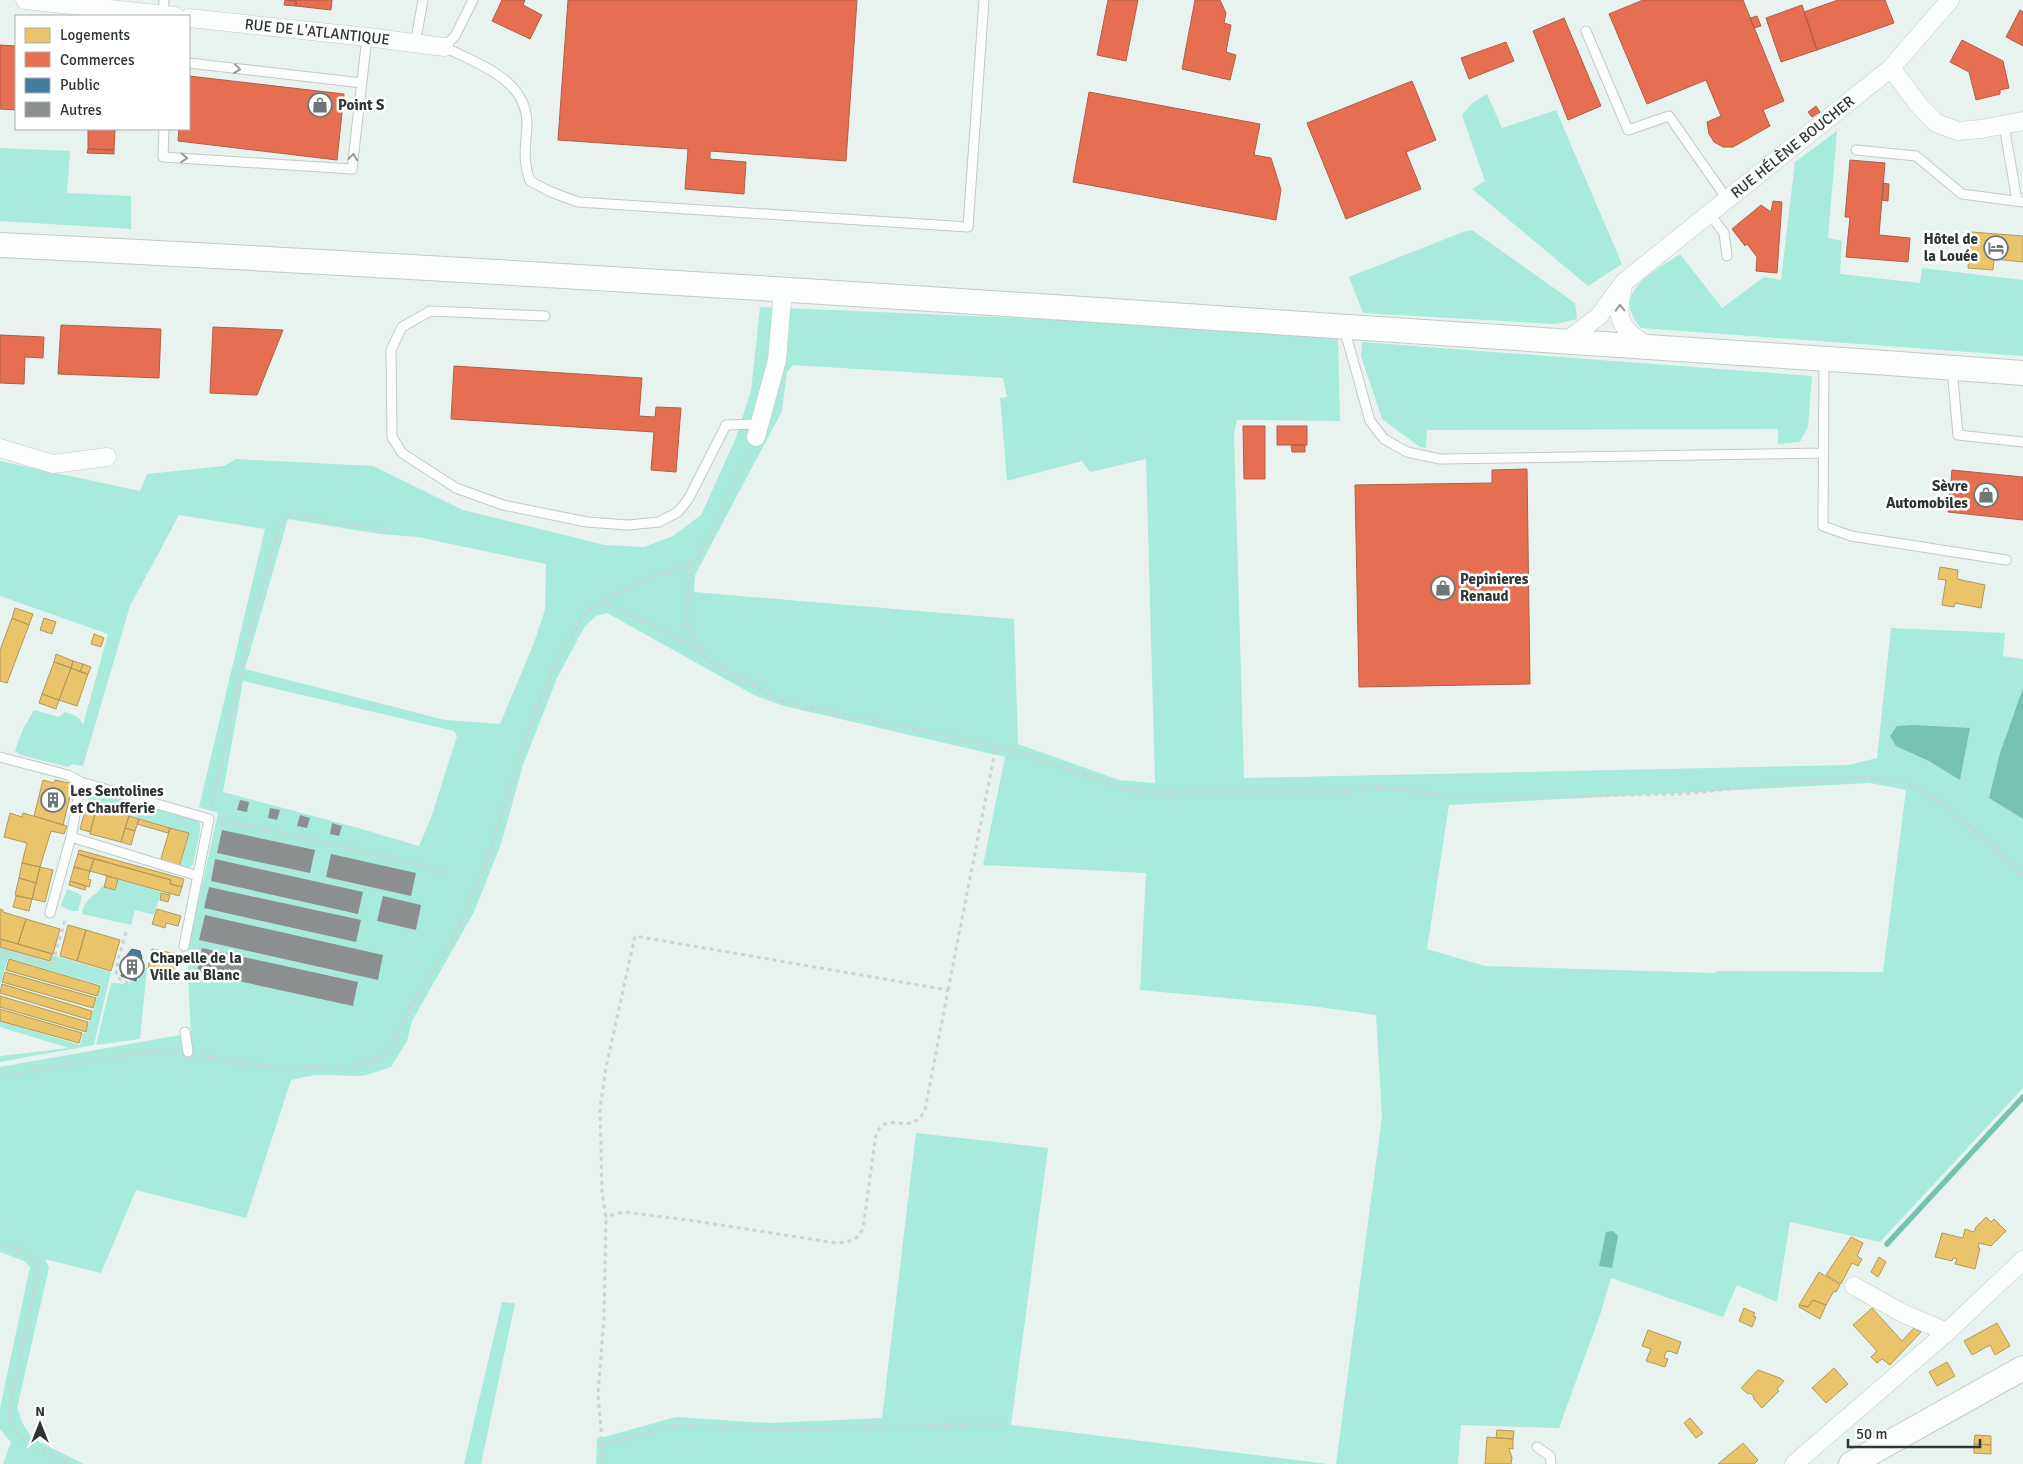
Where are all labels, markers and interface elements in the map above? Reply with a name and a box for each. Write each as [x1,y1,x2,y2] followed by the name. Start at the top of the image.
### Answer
[15,15,190,130] legend
[244,15,391,49] street label: RUE DE L'ATLANTIQUE
[60,26,131,44] text: Logements
[60,51,135,69] text: Commerces
[233,63,241,74] one-way arrow
[60,76,100,94] text: Public
[307,92,333,118] shop icon: Point S
[1727,92,1858,202] street label: RUE HÉLÈNE BOUCHER
[338,96,384,114] place label: Point S
[60,101,102,119] text: Autres
[180,152,188,163] one-way arrow
[347,152,358,160] one-way arrow
[1923,230,1978,265] place label: Hôtel de la Louée
[1983,235,2009,261] hotel icon: Hôtel de la Louée
[1615,304,1625,312] one-way arrow
[1886,477,1968,512] place label: Sèvre Automobiles
[1973,482,1999,508] shop icon: Sèvre Automobiles
[1460,570,1529,605] place label: Pepinieres Renaud
[1430,575,1456,601] shop icon: Pepinieres Renaud
[70,782,164,817] place label: Les Sentolines et Chaufferie
[40,787,66,813] building icon: Les Sentolines et Chaufferie
[150,949,242,984] place label: Chapelle de la Ville au Blanc
[119,954,145,980] building icon: Chapelle de la Ville au Blanc
[15,1399,65,1449] north arrow
[35,1403,45,1420] text: N
[1848,1416,1980,1448] scale bar
[1856,1425,1887,1443] text: 50 m

